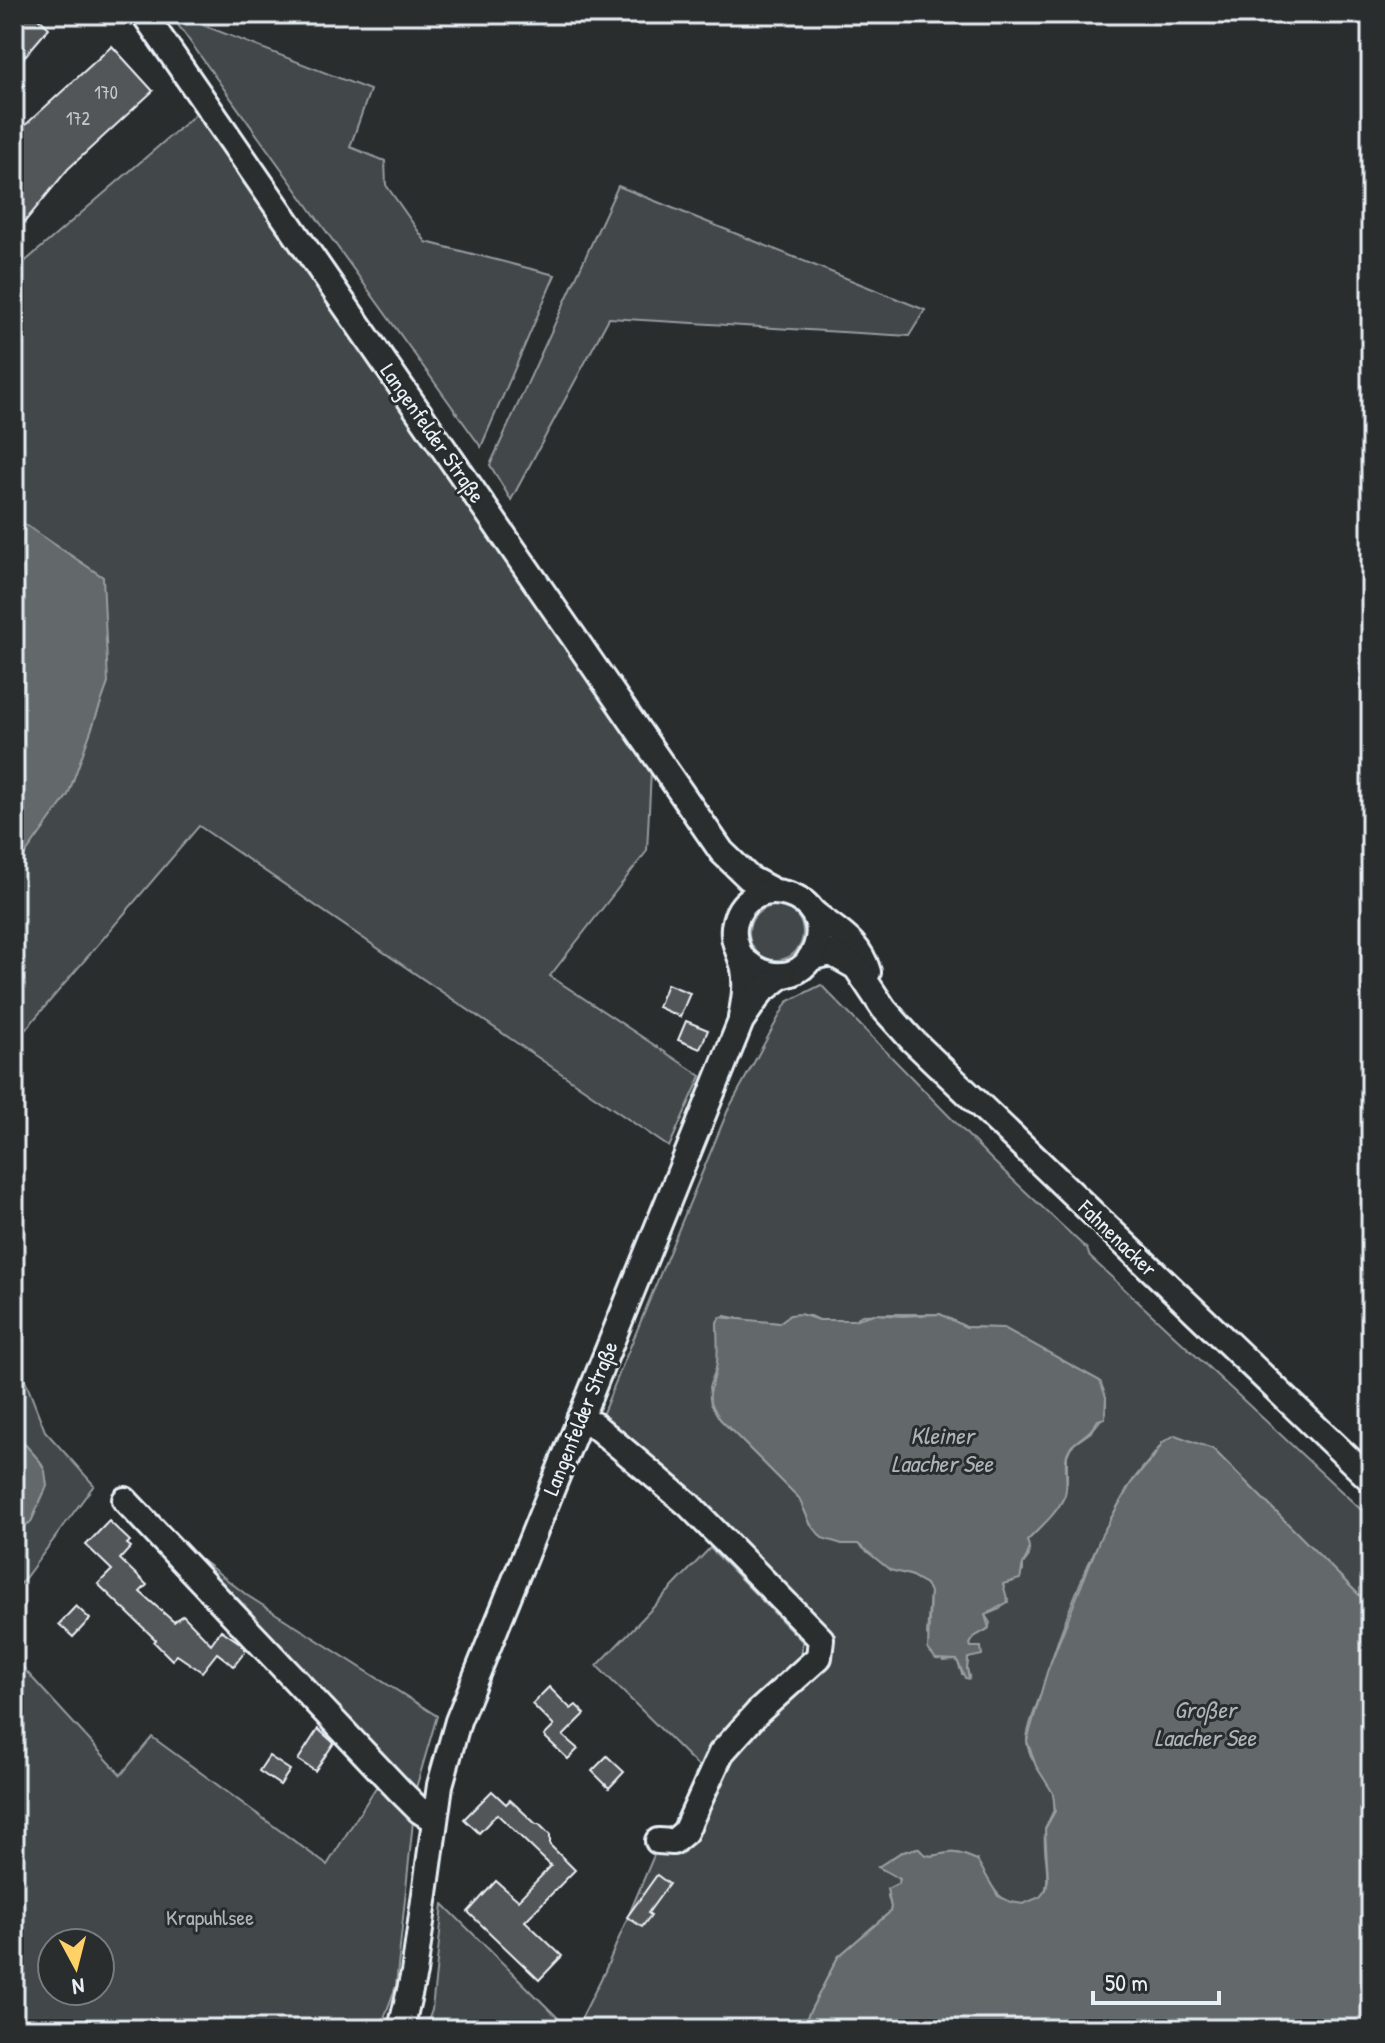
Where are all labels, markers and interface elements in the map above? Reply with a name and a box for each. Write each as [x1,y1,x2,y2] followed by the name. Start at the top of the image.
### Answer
[94,80,118,105] house number: 170
[66,106,91,131] house number: 172
[374,357,492,509] street label: Langenfelder Straße
[1072,1192,1164,1283] street label: Fahnenacker
[535,1336,625,1500] street label: Langenfelder Straße
[891,1419,994,1479] water label: Kleiner Laacher See
[1154,1693,1257,1753] water label: Großer Laacher See
[166,1902,254,1932] park label: Krapuhlsee
[36,1927,116,2007] north arrow
[1093,1955,1219,2005] scale bar
[1105,1966,1148,1998] text: 50 m
[71,1971,86,2002] text: N

